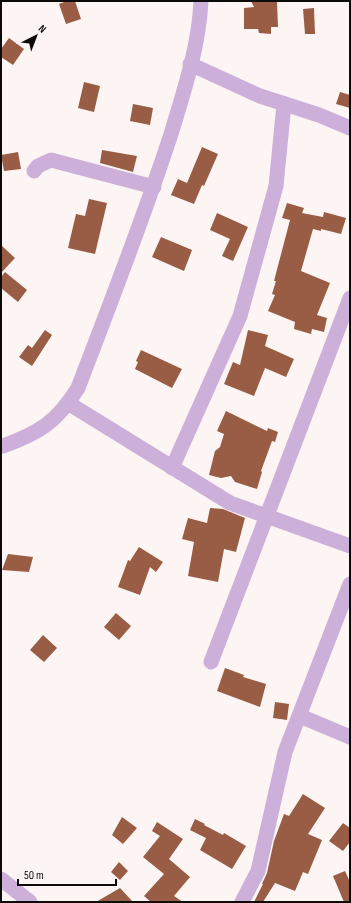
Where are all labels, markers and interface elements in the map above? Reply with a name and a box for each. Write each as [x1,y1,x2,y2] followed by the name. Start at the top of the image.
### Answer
[16,16,56,56] north arrow
[36,22,49,36] text: N
[18,861,116,887] scale bar
[24,868,44,883] text: 50 m

